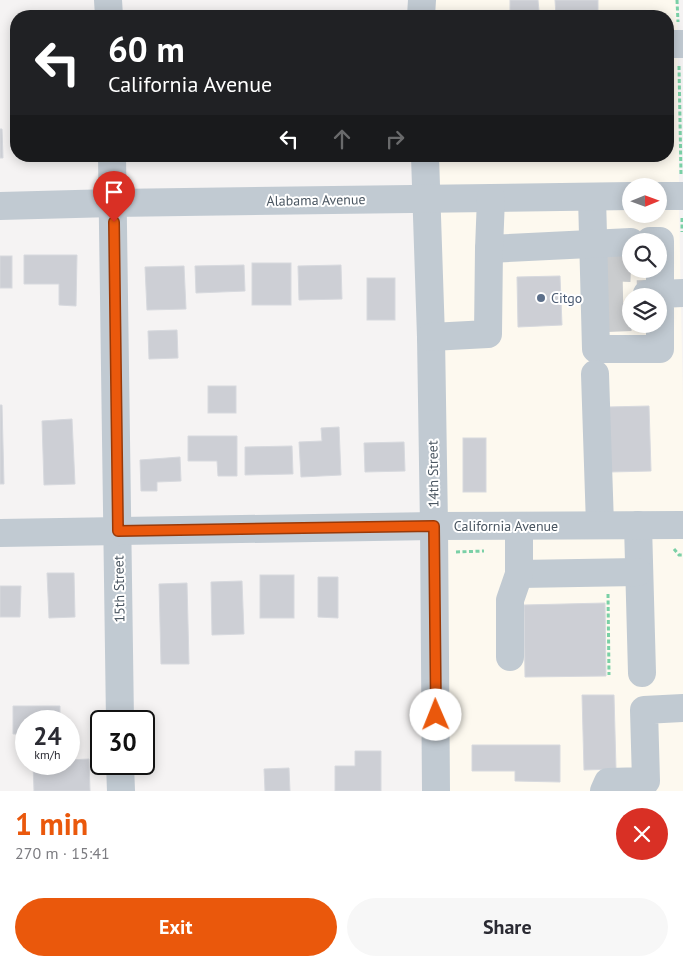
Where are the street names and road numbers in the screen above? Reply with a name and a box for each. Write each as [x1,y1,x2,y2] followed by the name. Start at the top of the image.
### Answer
[266,190,366,210] street label: Alabama Avenue
[423,440,443,508] street label: 14th Street
[454,517,558,535] street label: California Avenue
[109,555,129,623] street label: 15th Street

